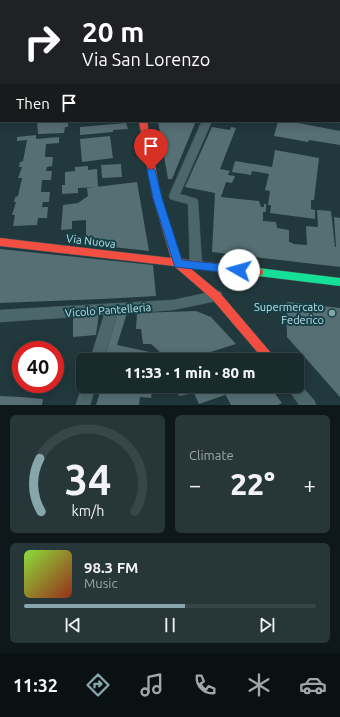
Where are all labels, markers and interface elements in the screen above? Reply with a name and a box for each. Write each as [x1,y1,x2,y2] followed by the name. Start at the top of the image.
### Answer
[16,16,68,68] icon: right
[82,16,144,47] text: 20 m
[82,49,210,69] text: Via San Lorenzo
[58,92,80,114] icon: arrive
[16,95,50,112] text: Then
[134,129,168,170] pin
[140,135,162,157] icon: arrive
[66,232,116,250] street label: Via Nuova
[218,249,260,291] position arrow
[64,301,152,319] street label: Vicolo Pantelleria
[254,301,324,326] place label: Supermercato Federico
[327,308,337,318] marker: Supermercato Federico
[12,341,64,393] speed limit sign: 40
[125,364,255,381] text: 11:33 · 1 min · 80 m
[189,448,234,462] text: Climate
[64,456,111,503] text: 34
[230,467,275,501] text: 22°
[189,472,201,497] text: −
[304,472,316,497] text: +
[71,503,104,519] text: km/h
[84,559,138,576] text: 98.3 FM
[84,576,118,590] text: Music
[62,614,84,636] icon: previous
[159,614,181,636] icon: pause
[256,614,278,636] icon: next
[84,671,112,699] icon: directions
[138,671,166,699] icon: music
[191,671,219,699] icon: phone
[245,671,273,699] icon: climate
[299,671,327,699] icon: car
[13,675,58,695] text: 11:32

